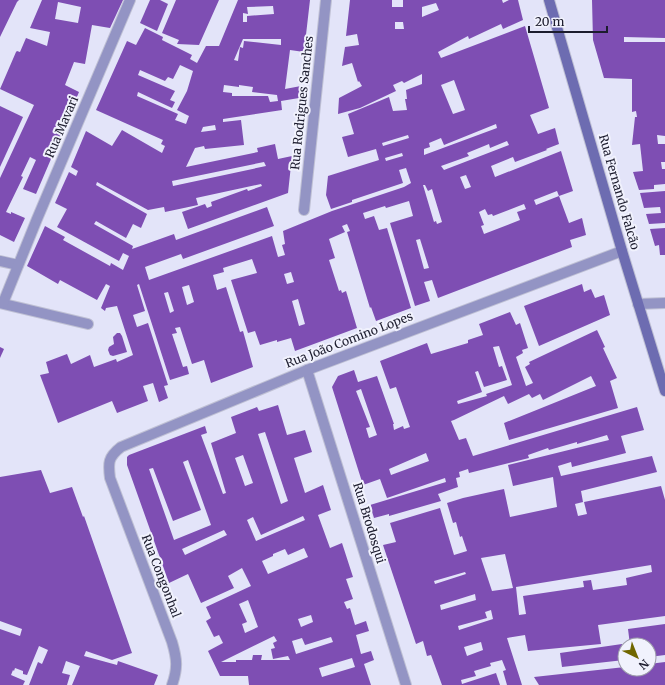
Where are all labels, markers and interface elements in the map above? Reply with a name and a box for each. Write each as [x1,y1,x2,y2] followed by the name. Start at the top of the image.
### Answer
[529,8,607,34] scale bar
[535,14,564,29] text: 20 m
[287,35,316,171] street label: Rua Rodrigues Sanches
[42,94,81,160] street label: Rua Mavari
[596,132,643,251] street label: Rua Fernando Falcão
[283,308,415,371] street label: Rua João Comino Lopes
[350,480,389,565] street label: Rua Brodosqui
[139,532,184,620] street label: Rua Congonhal
[617,637,657,677] north arrow
[636,656,652,673] text: N

